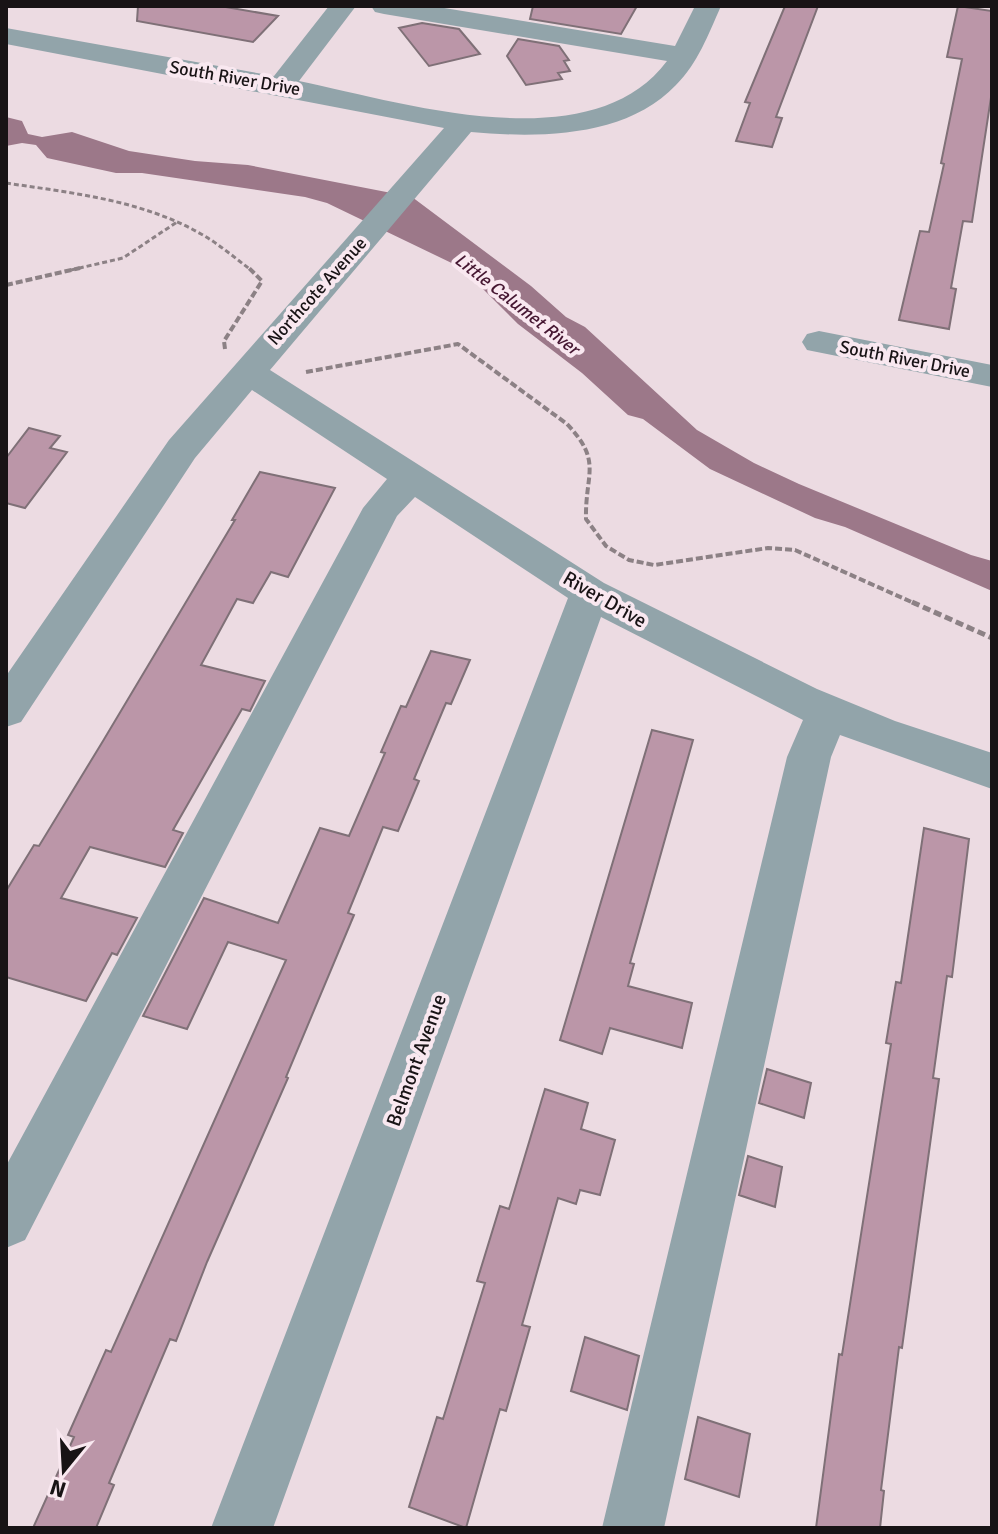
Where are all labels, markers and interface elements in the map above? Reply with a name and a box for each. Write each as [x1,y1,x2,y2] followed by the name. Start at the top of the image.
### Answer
[168,56,302,100] street label: South River Drive
[263,232,371,350] street label: Northcote Avenue
[450,249,586,361] water label: Little Calumet River
[838,336,972,382] street label: South River Drive
[558,565,651,633] street label: River Drive
[381,990,452,1130] street label: Belmont Avenue
[24,1430,104,1510] north arrow
[47,1473,69,1504] text: N

